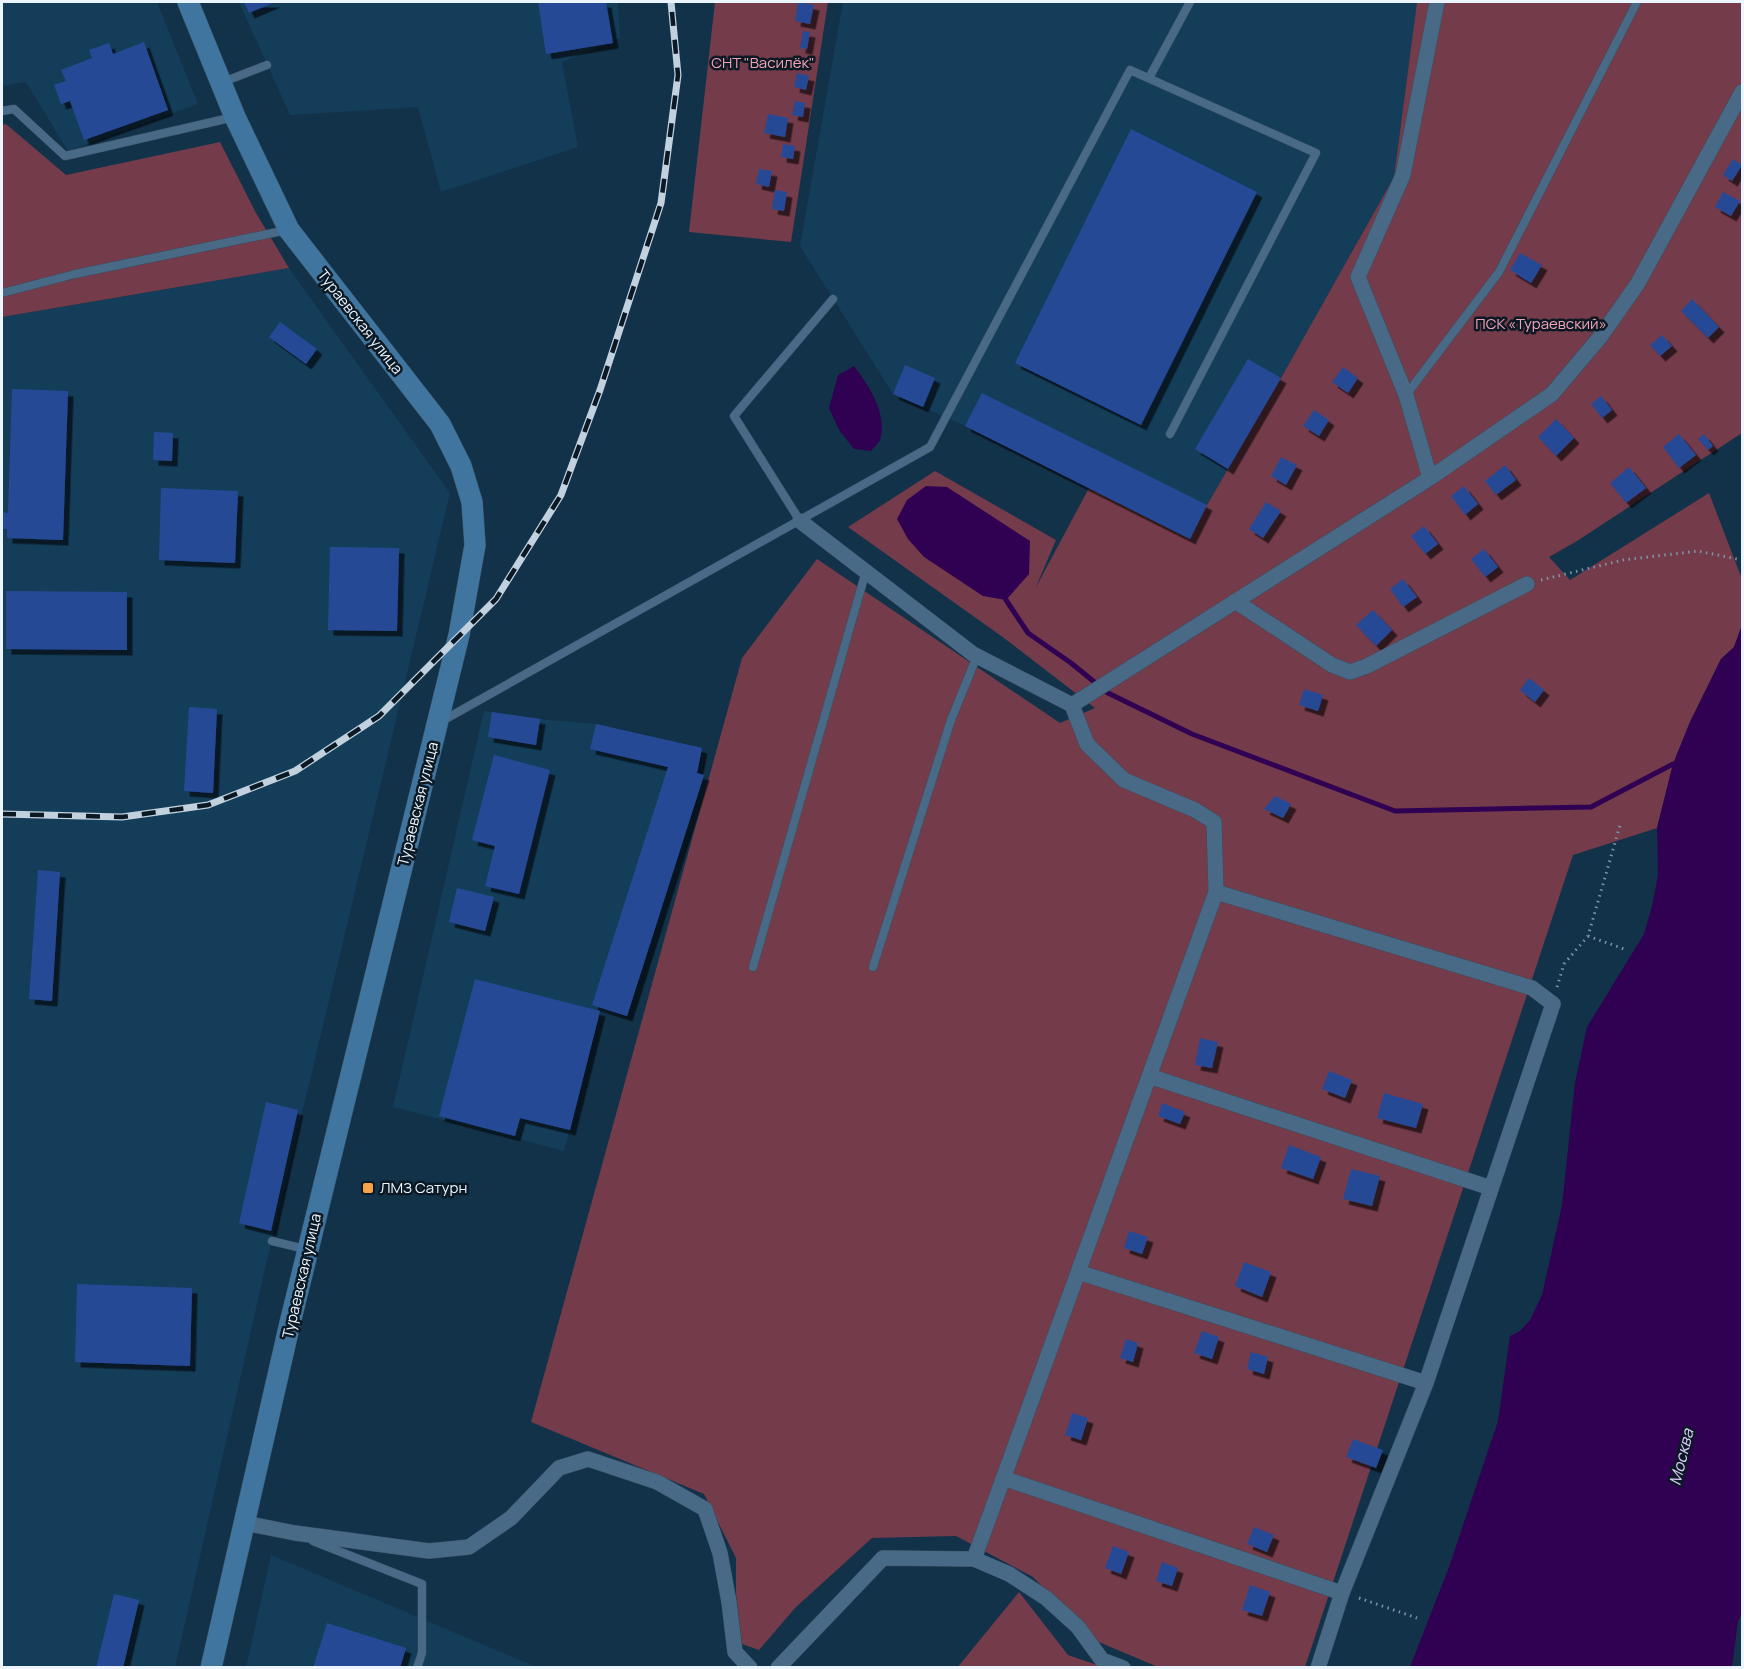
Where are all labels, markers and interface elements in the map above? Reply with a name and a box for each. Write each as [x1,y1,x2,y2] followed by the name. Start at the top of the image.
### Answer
[711,52,815,73] park label: СНТ "Василёк"
[313,265,408,378] street label: Тураевская улица
[1475,313,1607,334] park label: ПСК «Тураевский»
[392,739,443,868] street label: Тураевская улица
[380,1177,467,1198] place label: ЛМЗ Сатурн
[361,1181,375,1195] marker: ЛМЗ Сатурн
[277,1211,326,1340] street label: Тураевская улица
[1663,1426,1699,1487] water label: Москва

